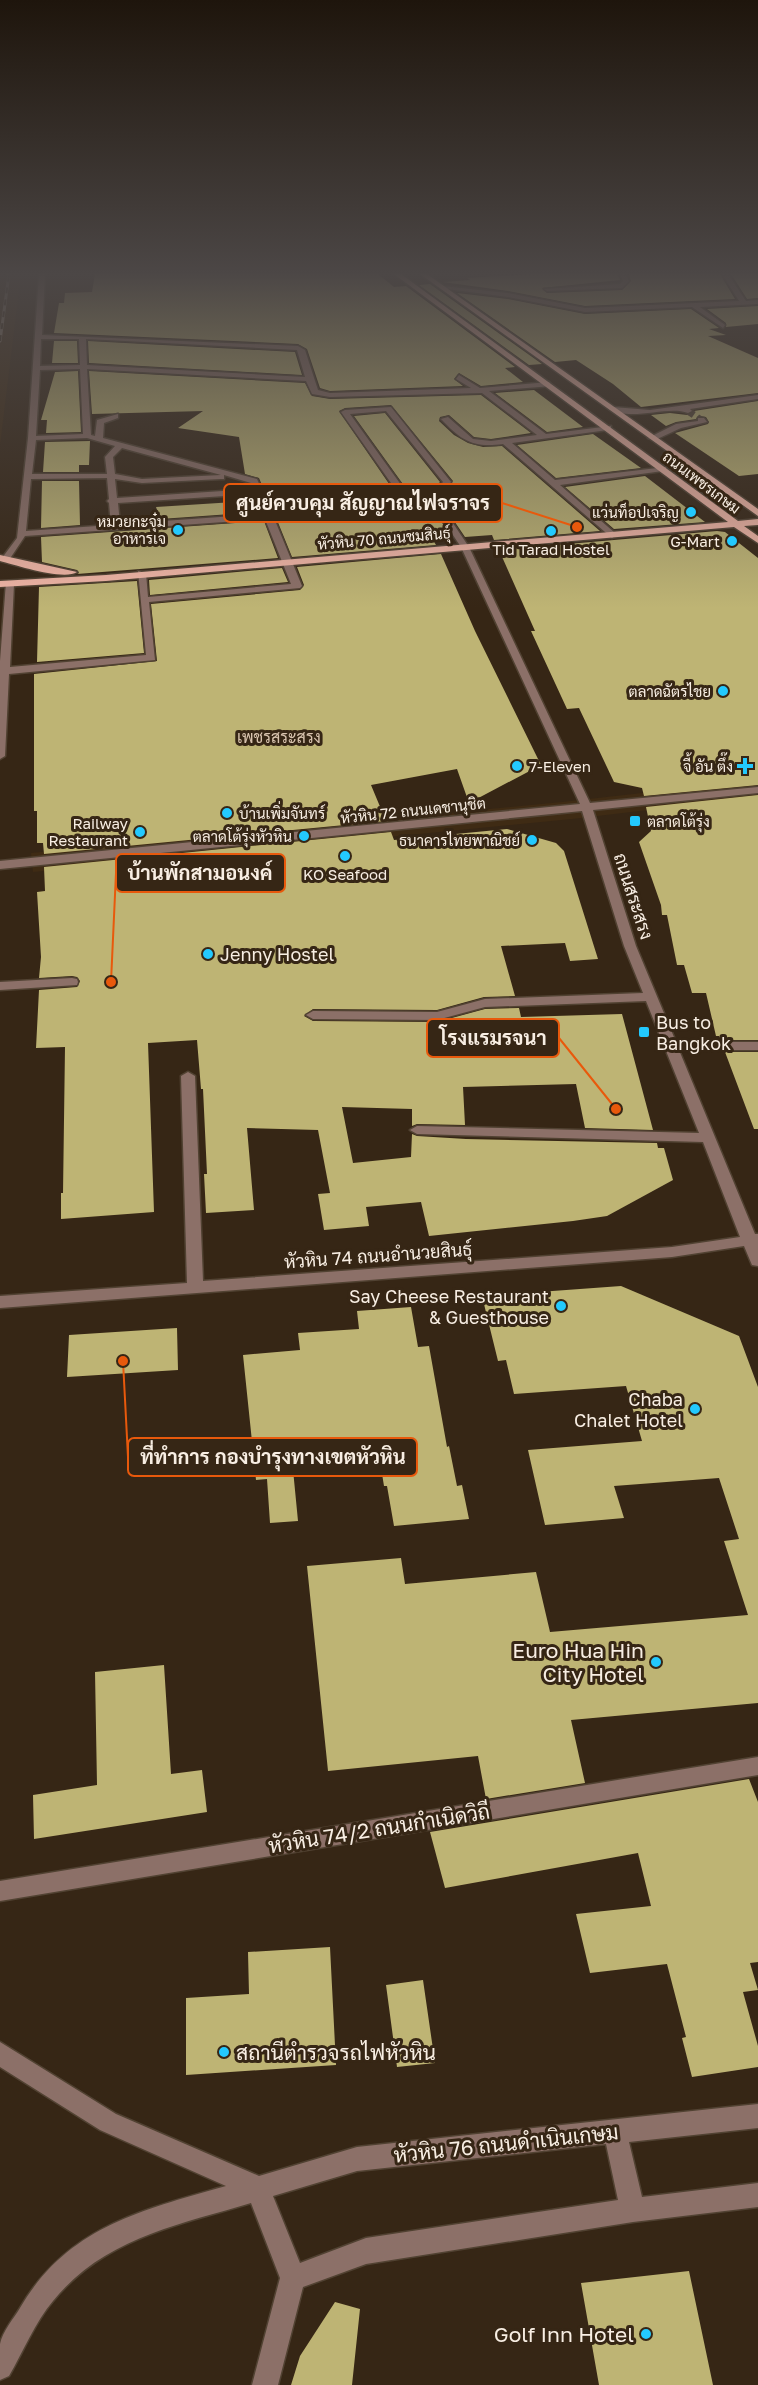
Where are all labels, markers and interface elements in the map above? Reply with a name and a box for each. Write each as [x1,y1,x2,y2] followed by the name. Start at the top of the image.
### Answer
[660,447,744,517] street label: ถนนเพชรเกษม
[224,484,502,522] callout: ศูนย์ควบคุม สัญญาณไฟจราจร
[236,489,490,518] text: ศูนย์ควบคุม สัญญาณไฟจราจร
[592,502,679,522] place label: แว่นท็อปเจริญ
[684,505,698,519] marker: แว่นท็อปเจริญ
[97,512,166,547] place label: หมวยกะจุ๋ม อาหารเจ
[171,523,185,537] marker: หมวยกะจุ๋ม อาหารเจ
[317,523,452,556] street label: หัวหิน 70 ถนนชมสินธุ์
[544,524,558,538] marker: Tid Tarad Hostel
[670,532,720,550] place label: G-Mart
[725,534,739,548] marker: G-Mart
[492,540,610,558] place label: Tid Tarad Hostel
[629,682,711,700] place label: ตลาดฉัตรไชย
[716,684,730,698] marker: ตลาดฉัตรไชย
[237,727,321,747] district label: เพชรสระสรง
[683,752,733,775] place label: จี้ อัน ตึ๊ง
[529,757,591,775] place label: 7-Eleven
[510,759,524,773] marker: 7-Eleven
[738,759,752,773] marker: จี้ อัน ตึ๊ง
[339,793,487,830] street label: หัวหิน 72 ถนนเดชานุชิต
[239,800,325,822] place label: บ้านเพิ่มจันทร์
[220,806,234,820] marker: บ้านเพิ่มจันทร์
[647,812,710,833] place label: ตลาดโต้รุ่ง
[48,814,129,849] place label: Railway Restaurant
[628,814,642,828] marker: ตลาดโต้รุ่ง
[133,825,147,839] marker: Railway Restaurant
[193,827,292,848] place label: ตลาดโต้รุ่งหัวหิน
[297,829,311,843] marker: ตลาดโต้รุ่งหัวหิน
[399,831,520,849] place label: ธนาคารไทยพาณิชย์
[525,833,539,847] marker: ธนาคารไทยพาณิชย์
[338,849,352,863] marker: KO Seafood
[610,850,658,942] street label: ถนนสระสรง
[116,854,285,892] callout: บ้านพักสามอนงค์
[128,860,273,884] text: บ้านพักสามอนงค์
[303,865,387,883] place label: KO Seafood
[220,943,334,965] place label: Jenny Hostel
[201,947,215,961] marker: Jenny Hostel
[656,1011,731,1054] place label: Bus to Bangkok
[427,1019,559,1057] callout: โรงแรมรจนา
[438,1024,547,1049] text: โรงแรมรจนา
[637,1025,651,1039] marker: Bus to Bangkok
[283,1236,473,1275] street label: หัวหิน 74 ถนนอำนวยสินธุ์
[349,1285,549,1328] place label: Say Cheese Restaurant & Guesthouse
[554,1299,568,1313] marker: Say Cheese Restaurant & Guesthouse
[574,1388,683,1431] place label: Chaba Chalet Hotel
[688,1402,702,1416] marker: Chaba Chalet Hotel
[128,1438,417,1476] callout: ที่ทำการ กองบำรุงทางเขตหัวหิน
[140,1440,406,1472] text: ที่ทำการ กองบำรุงทางเขตหัวหิน
[512,1637,644,1687] place label: Euro Hua Hin City Hotel
[649,1655,663,1669] marker: Euro Hua Hin City Hotel
[266,1798,492,1858] street label: หัวหิน 74/2 ถนนกำเนิดวิถี
[236,2039,436,2065] place label: สถานีตำรวจรถไฟหัวหิน
[217,2045,231,2059] marker: สถานีตำรวจรถไฟหัวหิน
[392,2118,620,2168] street label: หัวหิน 76 ถนนดำเนินเกษม
[494,2321,634,2347] place label: Golf Inn Hotel
[639,2327,653,2341] marker: Golf Inn Hotel

